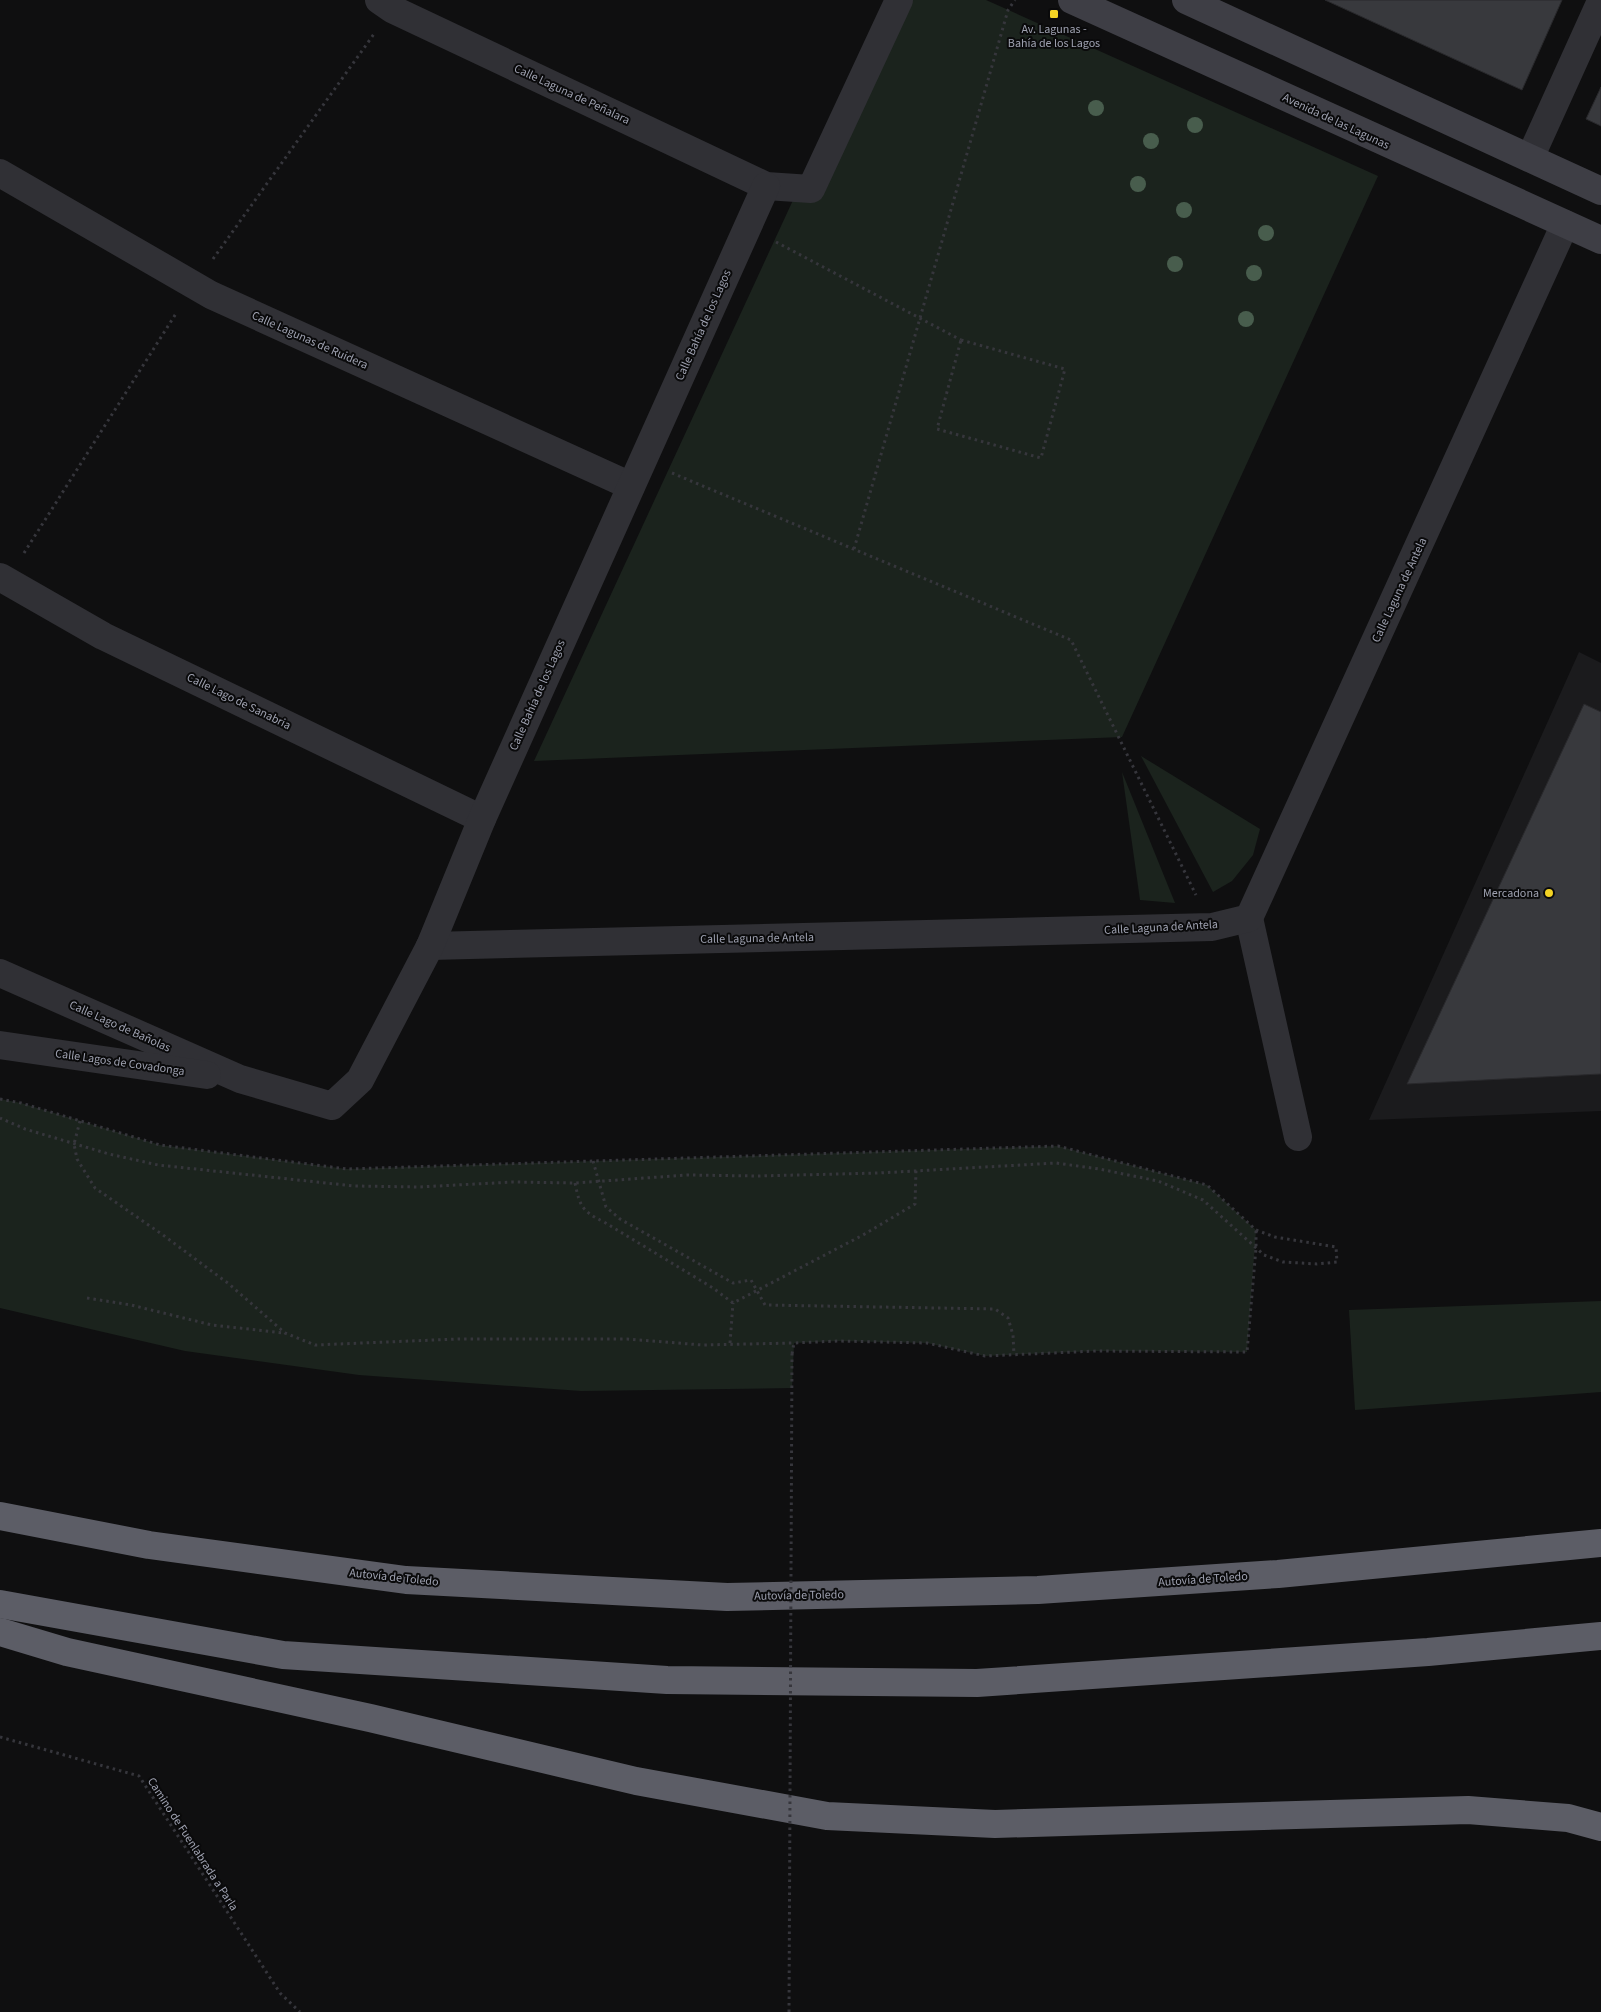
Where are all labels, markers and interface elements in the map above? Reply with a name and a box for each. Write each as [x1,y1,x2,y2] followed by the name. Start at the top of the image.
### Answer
[1048,8,1060,20] marker: Av. Lagunas - Bahía de los Lagos
[1008,21,1100,52] place label: Av. Lagunas - Bahía de los Lagos
[511,60,632,129] street label: Calle Laguna de Peñalara
[1280,89,1392,154] street label: Avenida de las Lagunas
[671,267,736,383] street label: Calle Bahía de los Lagos
[249,307,371,374] street label: Calle Lagunas de Ruidera
[1368,535,1431,645] street label: Calle Laguna de Antela
[505,637,570,753] street label: Calle Bahía de los Lagos
[184,669,294,734] street label: Calle Lago de Sanabria
[1483,885,1539,902] place label: Mercadona
[1543,887,1555,899] marker: Mercadona
[1104,916,1218,939] street label: Calle Laguna de Antela
[700,929,814,948] street label: Calle Laguna de Antela
[66,996,173,1056] street label: Calle Lago de Bañolas
[54,1045,186,1080] street label: Calle Lagos de Covadonga
[348,1564,439,1591] street label: Autovía de Toledo
[1158,1568,1248,1591] street label: Autovía de Toledo
[754,1586,844,1605] street label: Autovía de Toledo
[143,1774,242,1914] street label: Camino de Fuenlabrada a Parla

